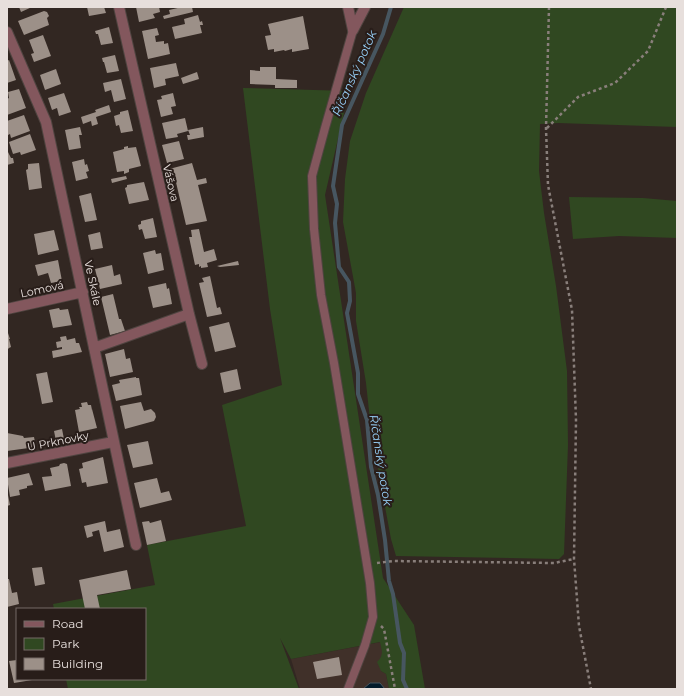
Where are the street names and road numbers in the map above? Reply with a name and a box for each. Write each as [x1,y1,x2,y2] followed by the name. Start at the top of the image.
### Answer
[160,163,182,203] street label: Vášova
[81,259,105,307] street label: Ve Skále
[19,278,65,300] street label: Lomová
[26,428,90,454] street label: U Prknovky

